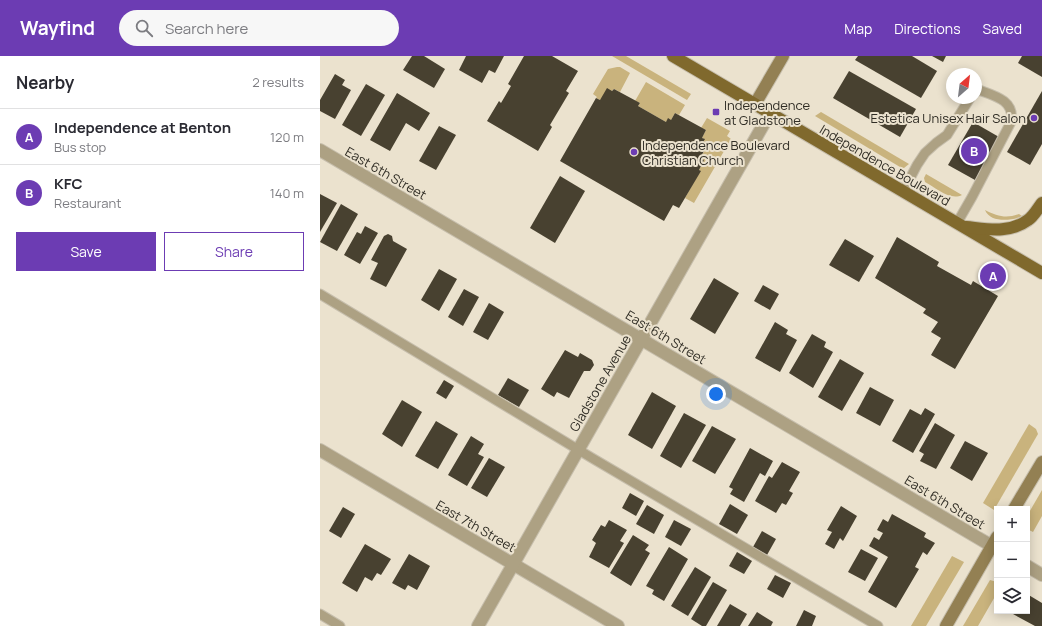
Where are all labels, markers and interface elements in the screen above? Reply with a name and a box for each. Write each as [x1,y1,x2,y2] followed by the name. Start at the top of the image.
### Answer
[119,10,399,46] search box
[20,15,95,41] text: Wayfind
[133,17,155,39] icon: search
[165,18,248,39] text: Search here
[844,19,872,38] text: Map
[894,19,961,38] text: Directions
[983,19,1022,38] text: Saved
[946,68,982,104] north arrow
[16,71,74,94] text: Nearby
[252,73,304,91] text: 2 results
[724,96,810,129] place label: Independence at Gladstone
[711,107,721,117] marker: Independence at Gladstone
[870,109,1026,127] place label: Estetica Unisex Hair Salon
[1029,113,1039,123] marker: Estetica Unisex Hair Salon
[54,117,231,138] text: Independence at Benton
[816,120,954,210] street label: Independence Boulevard
[25,128,33,146] text: A
[270,128,304,146] text: 120 m
[642,136,790,169] place label: Independence Boulevard Christian Church
[961,136,987,166] pin: B
[54,138,106,156] text: Bus stop
[342,142,430,204] street label: East 6th Street
[629,147,639,157] marker: Independence Boulevard Christian Church
[54,173,83,194] text: KFC
[25,184,33,202] text: B
[270,184,304,202] text: 140 m
[54,194,121,212] text: Restaurant
[16,232,156,271] button: Save
[164,232,304,271] button: Share
[980,261,1006,291] pin: A
[622,306,710,368] street label: East 6th Street
[565,331,635,435] street label: Gladstone Avenue
[706,384,726,404] your location
[901,471,989,533] street label: East 6th Street
[433,496,519,556] street label: East 7th Street
[994,506,1030,614] map controls
[994,506,1030,542] button: +
[994,542,1030,578] button: −
[994,578,1030,614] button: layers

